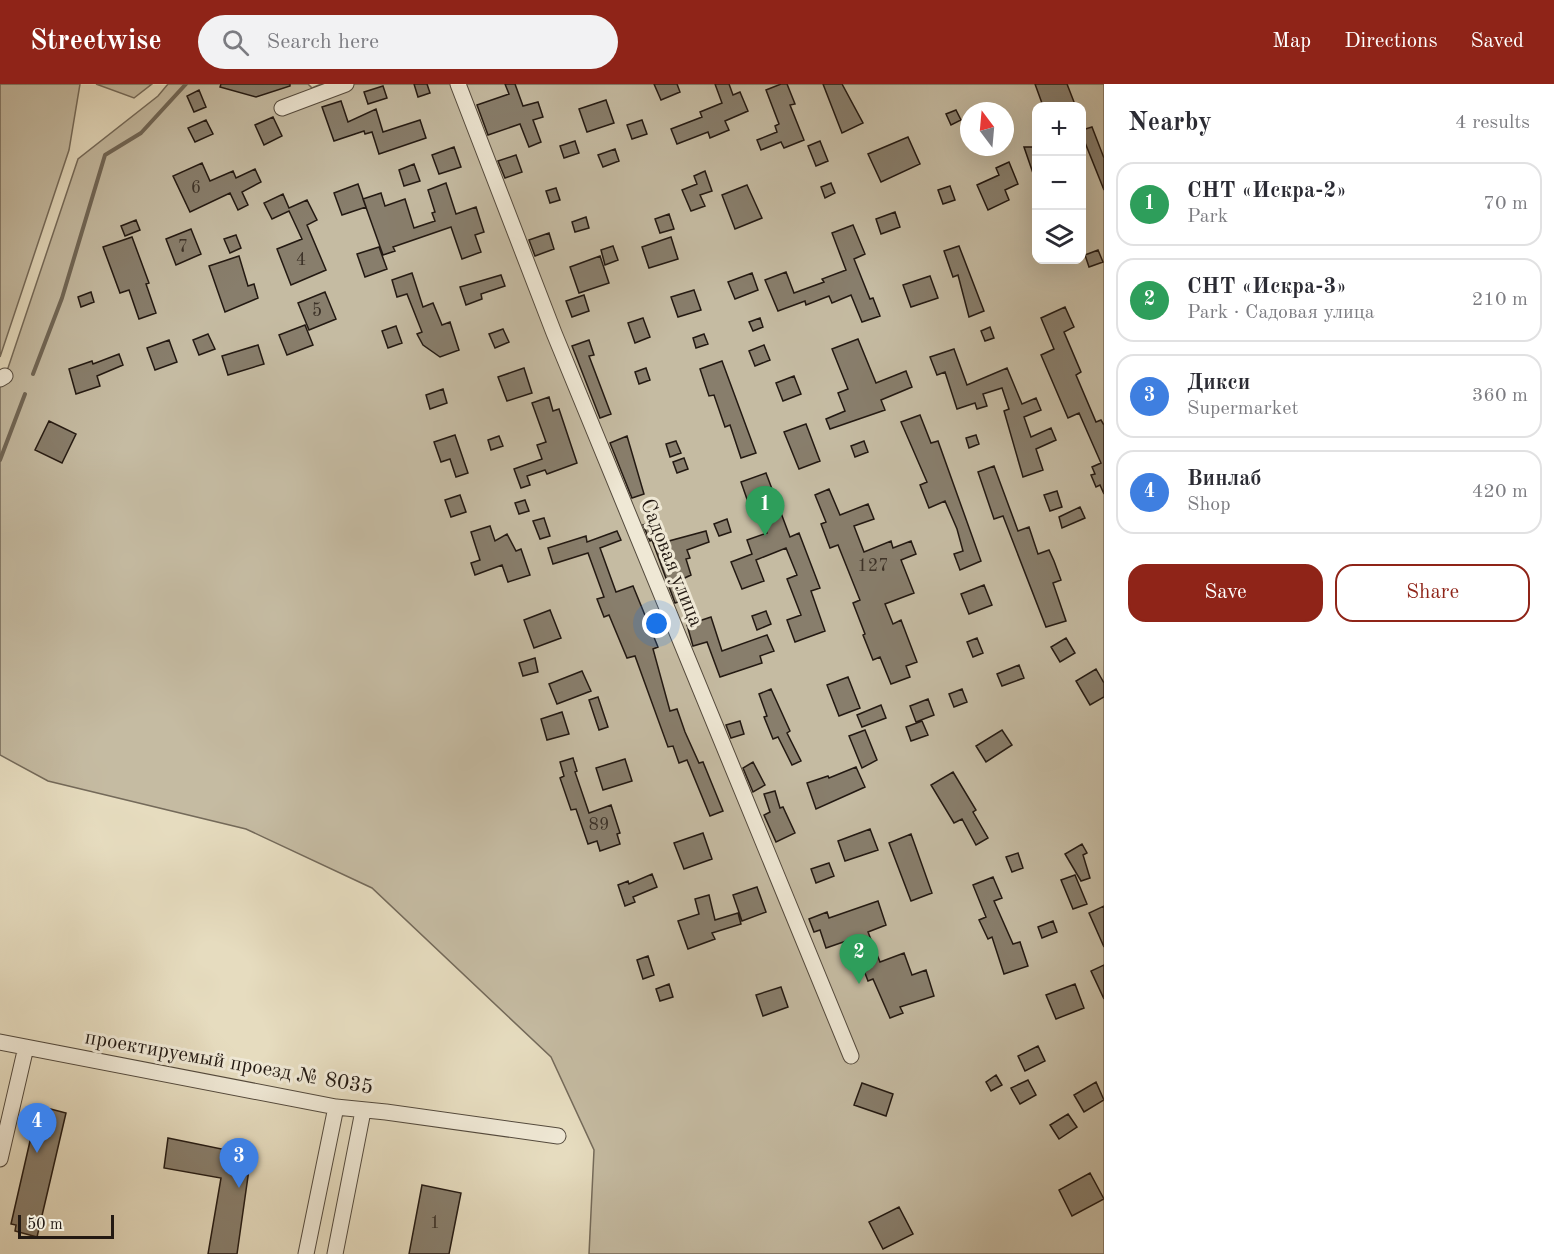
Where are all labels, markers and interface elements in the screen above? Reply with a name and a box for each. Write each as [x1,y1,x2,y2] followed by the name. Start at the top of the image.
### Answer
[198,15,618,69] search box
[219,26,252,59] icon: search
[30,28,162,56] text: Streetwise
[267,31,379,53] text: Search here
[1272,31,1311,52] text: Map
[1344,31,1438,52] text: Directions
[1471,31,1524,52] text: Saved
[960,102,1014,156] north arrow
[1032,102,1086,264] map controls
[1032,102,1086,156] button: +
[1128,110,1212,136] text: Nearby
[1455,113,1530,133] text: 4 results
[1032,156,1086,210] button: −
[191,179,201,197] house number: 6
[1187,180,1347,202] text: СНТ «Искра-2»
[1144,194,1155,214] text: 1
[1483,194,1528,214] text: 70 m
[1187,207,1228,227] text: Park
[1032,210,1086,264] button: layers
[178,238,188,256] house number: 7
[296,251,306,269] house number: 4
[1187,276,1347,298] text: СНТ «Искра-3»
[1144,290,1155,310] text: 2
[1472,290,1528,310] text: 210 m
[312,302,322,320] house number: 5
[1187,303,1375,323] text: Park · Садовая улица
[1187,372,1250,394] text: Дикси
[1144,386,1155,406] text: 3
[1472,386,1528,406] text: 360 m
[1187,399,1298,419] text: Supermarket
[1187,468,1262,490] text: Винлаб
[1144,482,1155,502] text: 4
[1472,482,1528,502] text: 420 m
[746,486,784,536] pin: 1
[1187,495,1231,515] text: Shop
[636,496,706,630] street label: Садовая улица
[857,557,889,575] house number: 127
[1128,564,1323,622] button: Save
[1335,564,1530,622] button: Share
[642,609,671,638] your location
[589,816,609,834] house number: 89
[840,934,878,984] pin: 2
[83,1027,375,1099] street label: проектируемый проезд № 8035
[18,1104,57,1153] pin: 4
[220,1138,258,1188] pin: 3
[18,1212,114,1240] scale bar
[430,1214,440,1232] house number: 1
[27,1217,63,1233] text: 50 m

